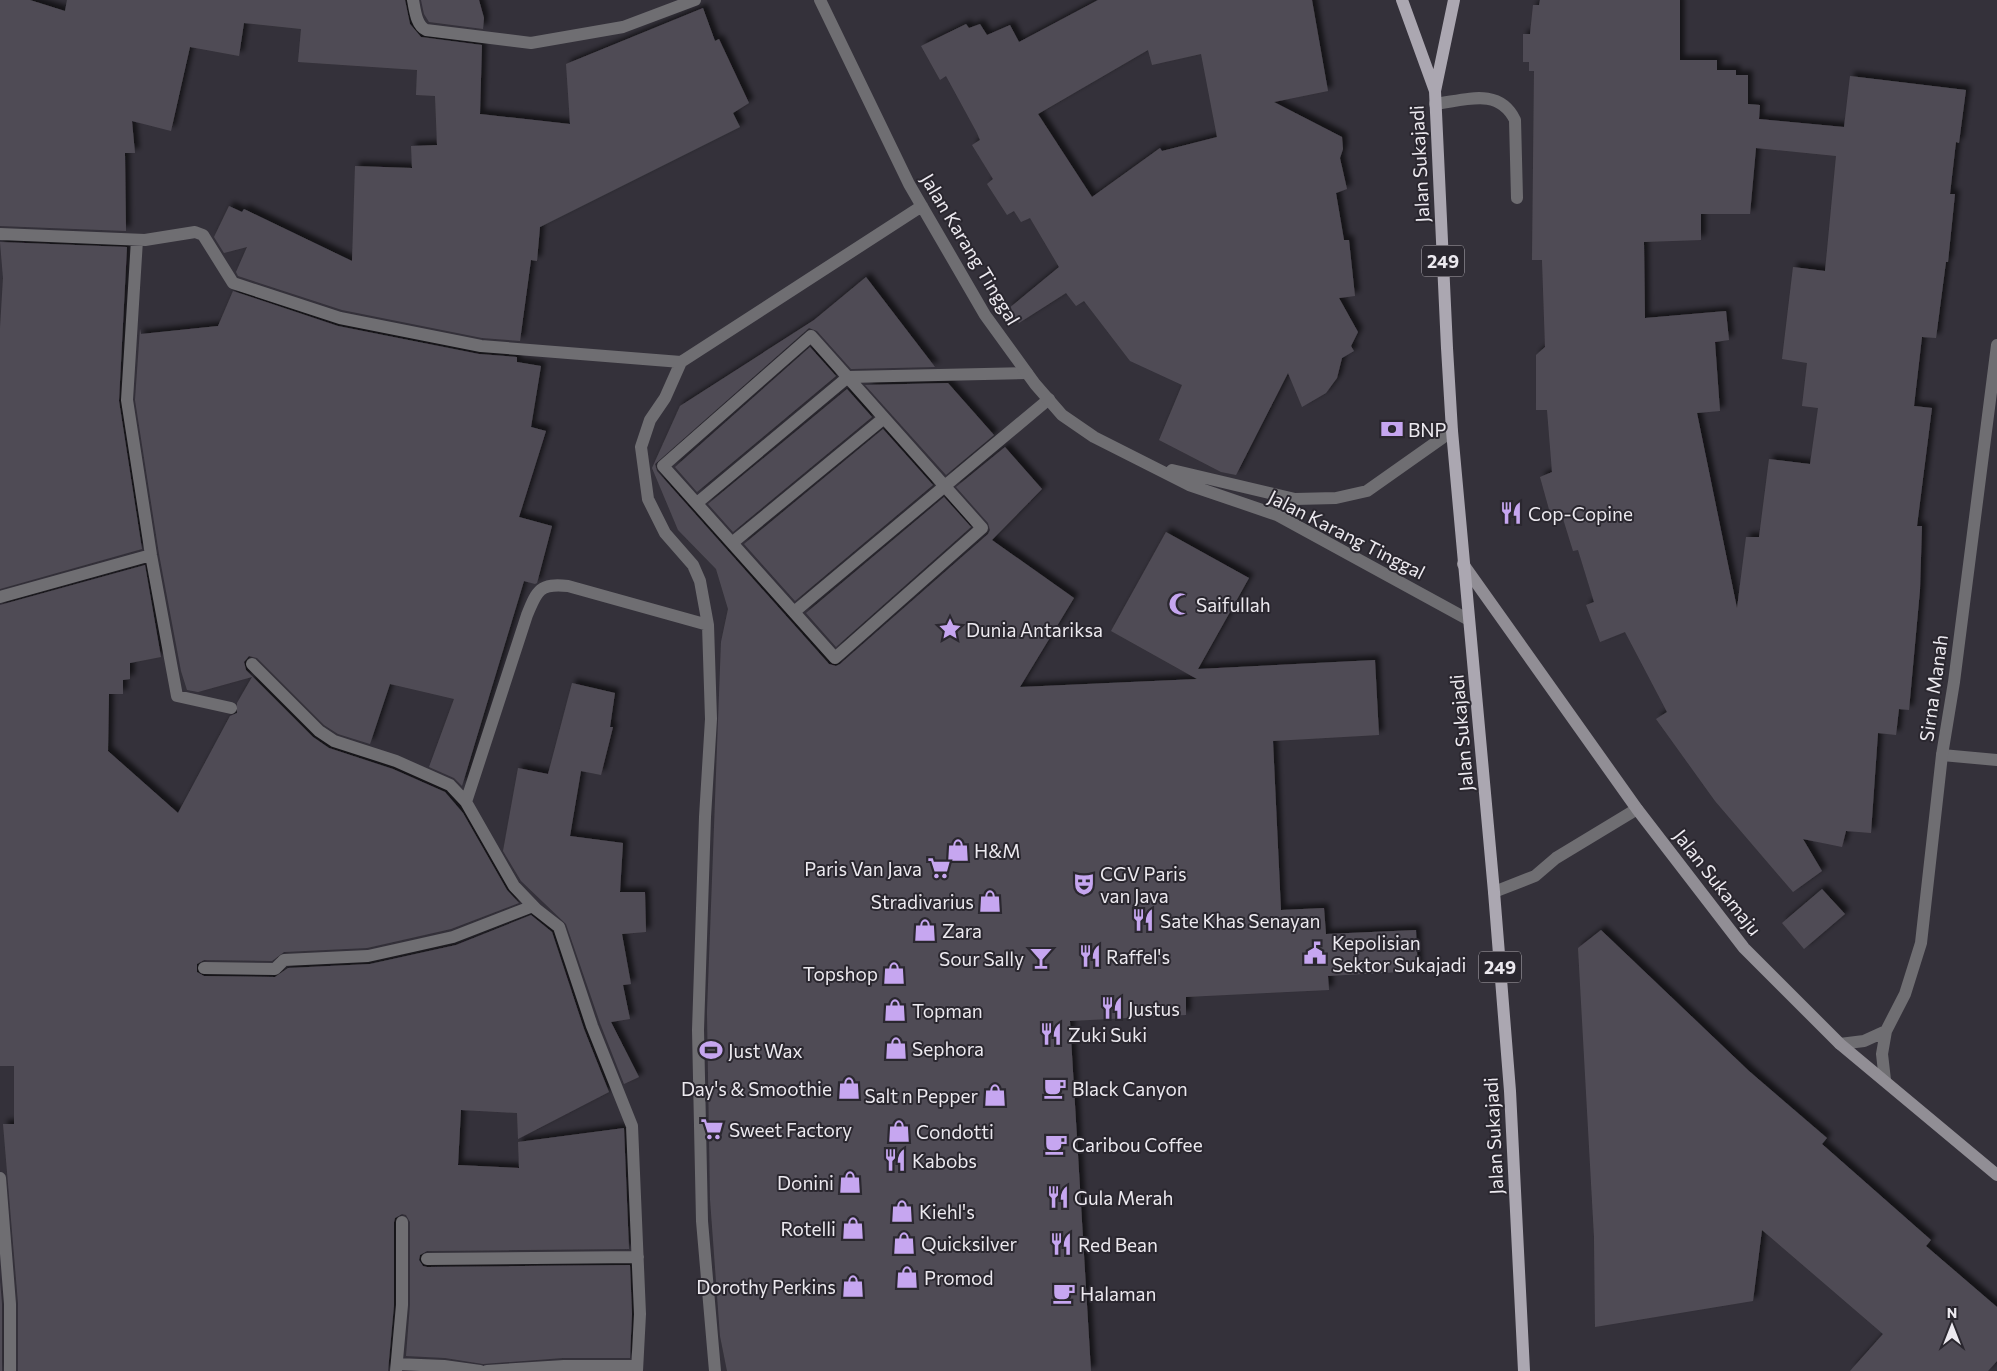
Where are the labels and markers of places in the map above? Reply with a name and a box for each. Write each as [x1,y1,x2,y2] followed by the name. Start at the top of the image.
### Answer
[1379,416,1405,442] bank icon: BNP
[1408,418,1447,441] place label: BNP
[1498,500,1524,526] restaurant icon: Cop-Copine
[1528,502,1633,525] place label: Cop-Copine
[1167,591,1193,617] mosque icon: Saifullah
[1196,593,1271,616] place label: Saifullah
[937,616,963,642] place icon: Dunia Antariksa
[966,618,1103,641] place label: Dunia Antariksa
[945,837,971,863] shop icon: H&M
[974,839,1020,862] place label: H&M
[926,855,952,881] supermarket icon: Paris Van Java
[804,857,922,880] place label: Paris Van Java
[1100,862,1187,907] place label: CGV Paris van Java
[1071,871,1097,897] theatre icon: CGV Paris van Java
[977,888,1003,914] shop icon: Stradivarius
[871,890,974,913] place label: Stradivarius
[1130,907,1156,933] restaurant icon: Sate Khas Senayan
[1160,909,1321,932] place label: Sate Khas Senayan
[912,917,938,943] shop icon: Zara
[942,919,982,942] place label: Zara
[1332,931,1466,976] place label: Kepolisian Sektor Sukajadi
[1302,940,1328,966] public building icon: Kepolisian Sektor Sukajadi
[1077,943,1103,969] restaurant icon: Raffel's
[1028,945,1054,971] bar icon: Sour Sally
[1106,945,1170,968] place label: Raffel's
[939,947,1024,970] place label: Sour Sally
[881,960,907,986] shop icon: Topshop
[803,962,878,985] place label: Topshop
[1099,995,1125,1021] restaurant icon: Justus
[882,997,908,1023] shop icon: Topman
[1128,997,1180,1020] place label: Justus
[912,999,983,1022] place label: Topman
[1038,1021,1064,1047] restaurant icon: Zuki Suki
[1068,1023,1147,1046] place label: Zuki Suki
[883,1035,909,1061] shop icon: Sephora
[698,1037,724,1063] sports icon: Just Wax
[912,1037,984,1060] place label: Sephora
[728,1039,803,1062] place label: Just Wax
[836,1075,862,1101] shop icon: Day's & Smoothie
[1042,1075,1068,1101] cafe icon: Black Canyon
[681,1077,832,1100] place label: Day's & Smoothie
[1072,1077,1188,1100] place label: Black Canyon
[982,1082,1008,1108] shop icon: Salt n Pepper
[864,1084,978,1107] place label: Salt n Pepper
[699,1116,725,1142] supermarket icon: Sweet Factory
[729,1118,852,1141] place label: Sweet Factory
[886,1118,912,1144] shop icon: Condotti
[916,1120,994,1143] place label: Condotti
[1043,1131,1069,1157] cafe icon: Caribou Coffee
[1072,1133,1203,1156] place label: Caribou Coffee
[882,1147,908,1173] restaurant icon: Kabobs
[912,1149,977,1172] place label: Kabobs
[837,1169,863,1195] shop icon: Donini
[777,1171,834,1194] place label: Donini
[1045,1184,1071,1210] restaurant icon: Gula Merah
[1074,1186,1173,1209] place label: Gula Merah
[889,1198,915,1224] shop icon: Kiehl's
[919,1200,975,1223] place label: Kiehl's
[840,1215,866,1241] shop icon: Rotelli
[780,1217,836,1240] place label: Rotelli
[891,1230,917,1256] shop icon: Quicksilver
[1048,1231,1074,1257] restaurant icon: Red Bean
[921,1232,1017,1255] place label: Quicksilver
[1078,1233,1158,1256] place label: Red Bean
[894,1264,920,1290] shop icon: Promod
[924,1266,993,1289] place label: Promod
[840,1273,866,1299] shop icon: Dorothy Perkins
[696,1275,836,1298] place label: Dorothy Perkins
[1051,1280,1077,1306] cafe icon: Halaman
[1080,1282,1156,1305] place label: Halaman

